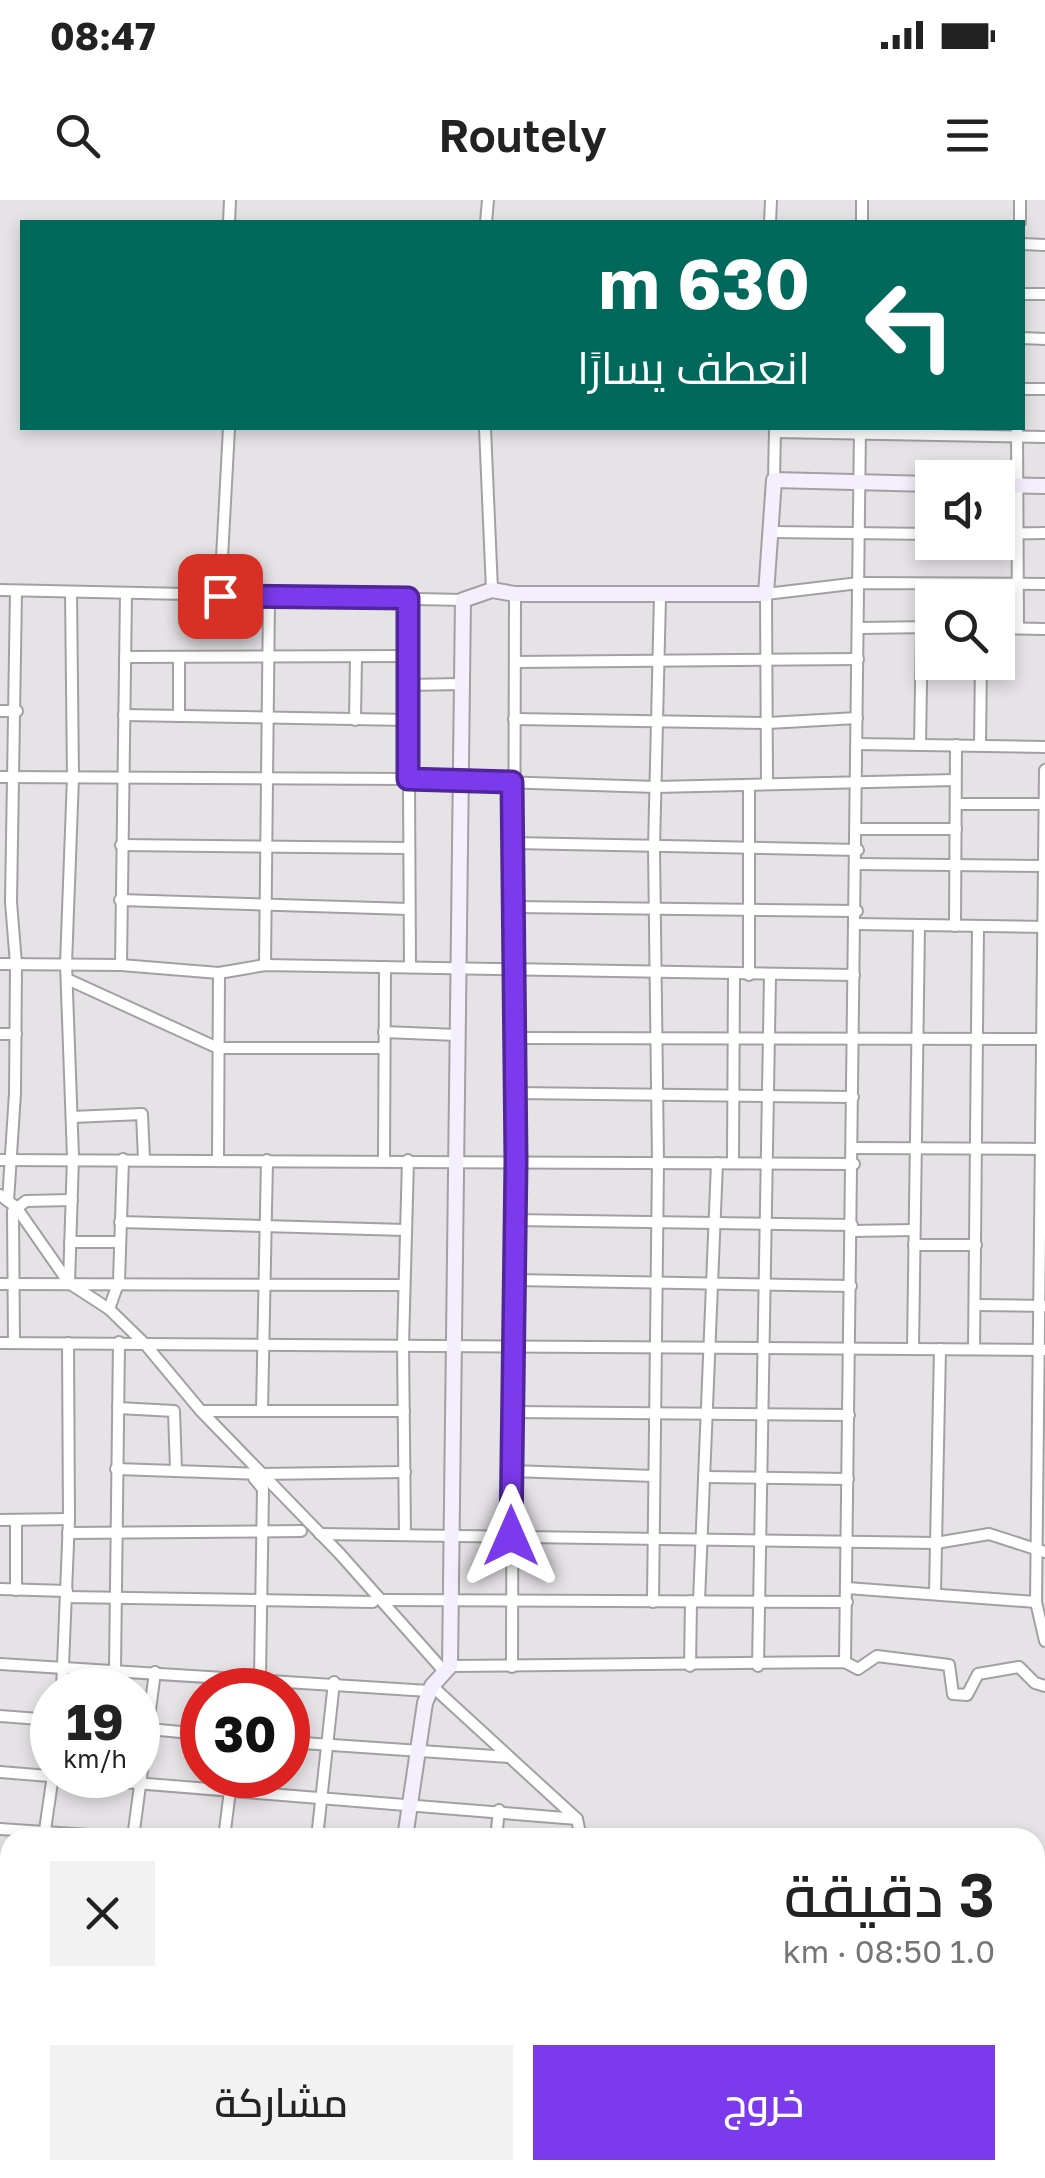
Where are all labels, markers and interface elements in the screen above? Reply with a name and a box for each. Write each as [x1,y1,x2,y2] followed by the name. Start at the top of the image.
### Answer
[50,13,156,58] text: 08:47
[50,108,105,163] icon: search
[438,108,607,162] text: Routely
[940,108,995,163] icon: menu
[599,240,810,324] text: 630 m
[845,260,975,390] icon: left
[577,340,810,394] text: انعطف يسارًا
[915,460,1015,680] map controls
[915,460,1015,560] button: sound
[178,554,263,639] pin
[193,569,248,624] icon: arrive
[915,580,1015,680] button: search
[459,1484,563,1588] position arrow
[180,1668,310,1798] speed limit sign: 30
[66,1691,124,1751] text: 19
[63,1743,127,1774] text: km/h
[784,1858,995,1930] text: 3 دقيقة
[50,1861,155,1966] button: close
[783,1932,995,1970] text: 1.0 km · 08:50
[50,2045,513,2160] button: مشاركة
[533,2045,995,2160] button: خروج

